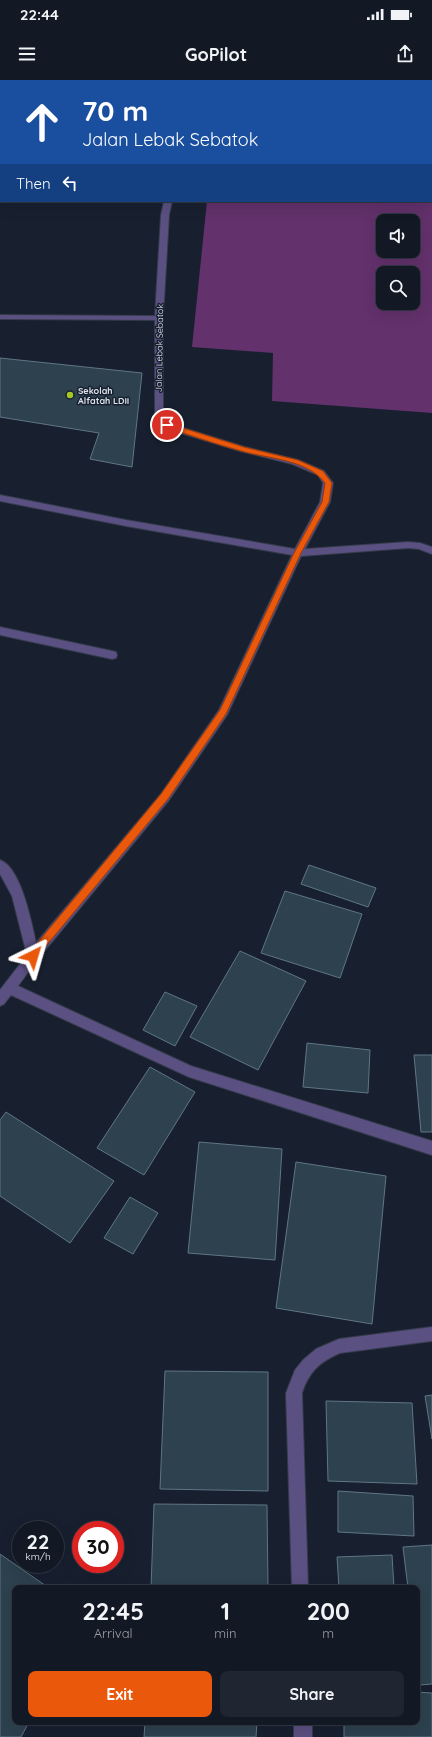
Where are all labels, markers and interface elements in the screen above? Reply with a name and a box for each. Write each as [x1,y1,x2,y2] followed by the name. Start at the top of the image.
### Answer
[20,5,59,24] text: 22:44
[16,43,38,65] icon: menu
[185,43,247,66] text: GoPilot
[394,43,416,65] icon: share
[82,93,148,128] text: 70 m
[16,96,68,148] icon: ahead
[82,128,258,151] text: Jalan Lebak Sebatok
[59,172,81,194] icon: left
[16,174,51,193] text: Then
[376,214,420,310] map controls
[376,214,420,258] button: sound
[376,266,420,310] button: search
[153,304,165,392] street label: Jalan Lebak Sebatok
[78,385,129,406] place label: Sekolah Alfatah LDII
[65,390,75,400] marker: Sekolah Alfatah LDII
[150,408,184,442] pin
[156,414,178,436] icon: arrive
[12,935,54,977] position arrow
[72,1521,124,1573] speed limit sign: 30
[27,1529,49,1554] text: 22
[25,1550,51,1563] text: km/h
[82,1596,144,1626] text: 22:45
[221,1596,230,1626] text: 1
[307,1596,350,1626] text: 200
[94,1625,133,1641] text: Arrival
[214,1625,236,1641] text: min
[322,1625,334,1641] text: m
[28,1671,212,1717] button: Exit
[220,1671,404,1717] button: Share

